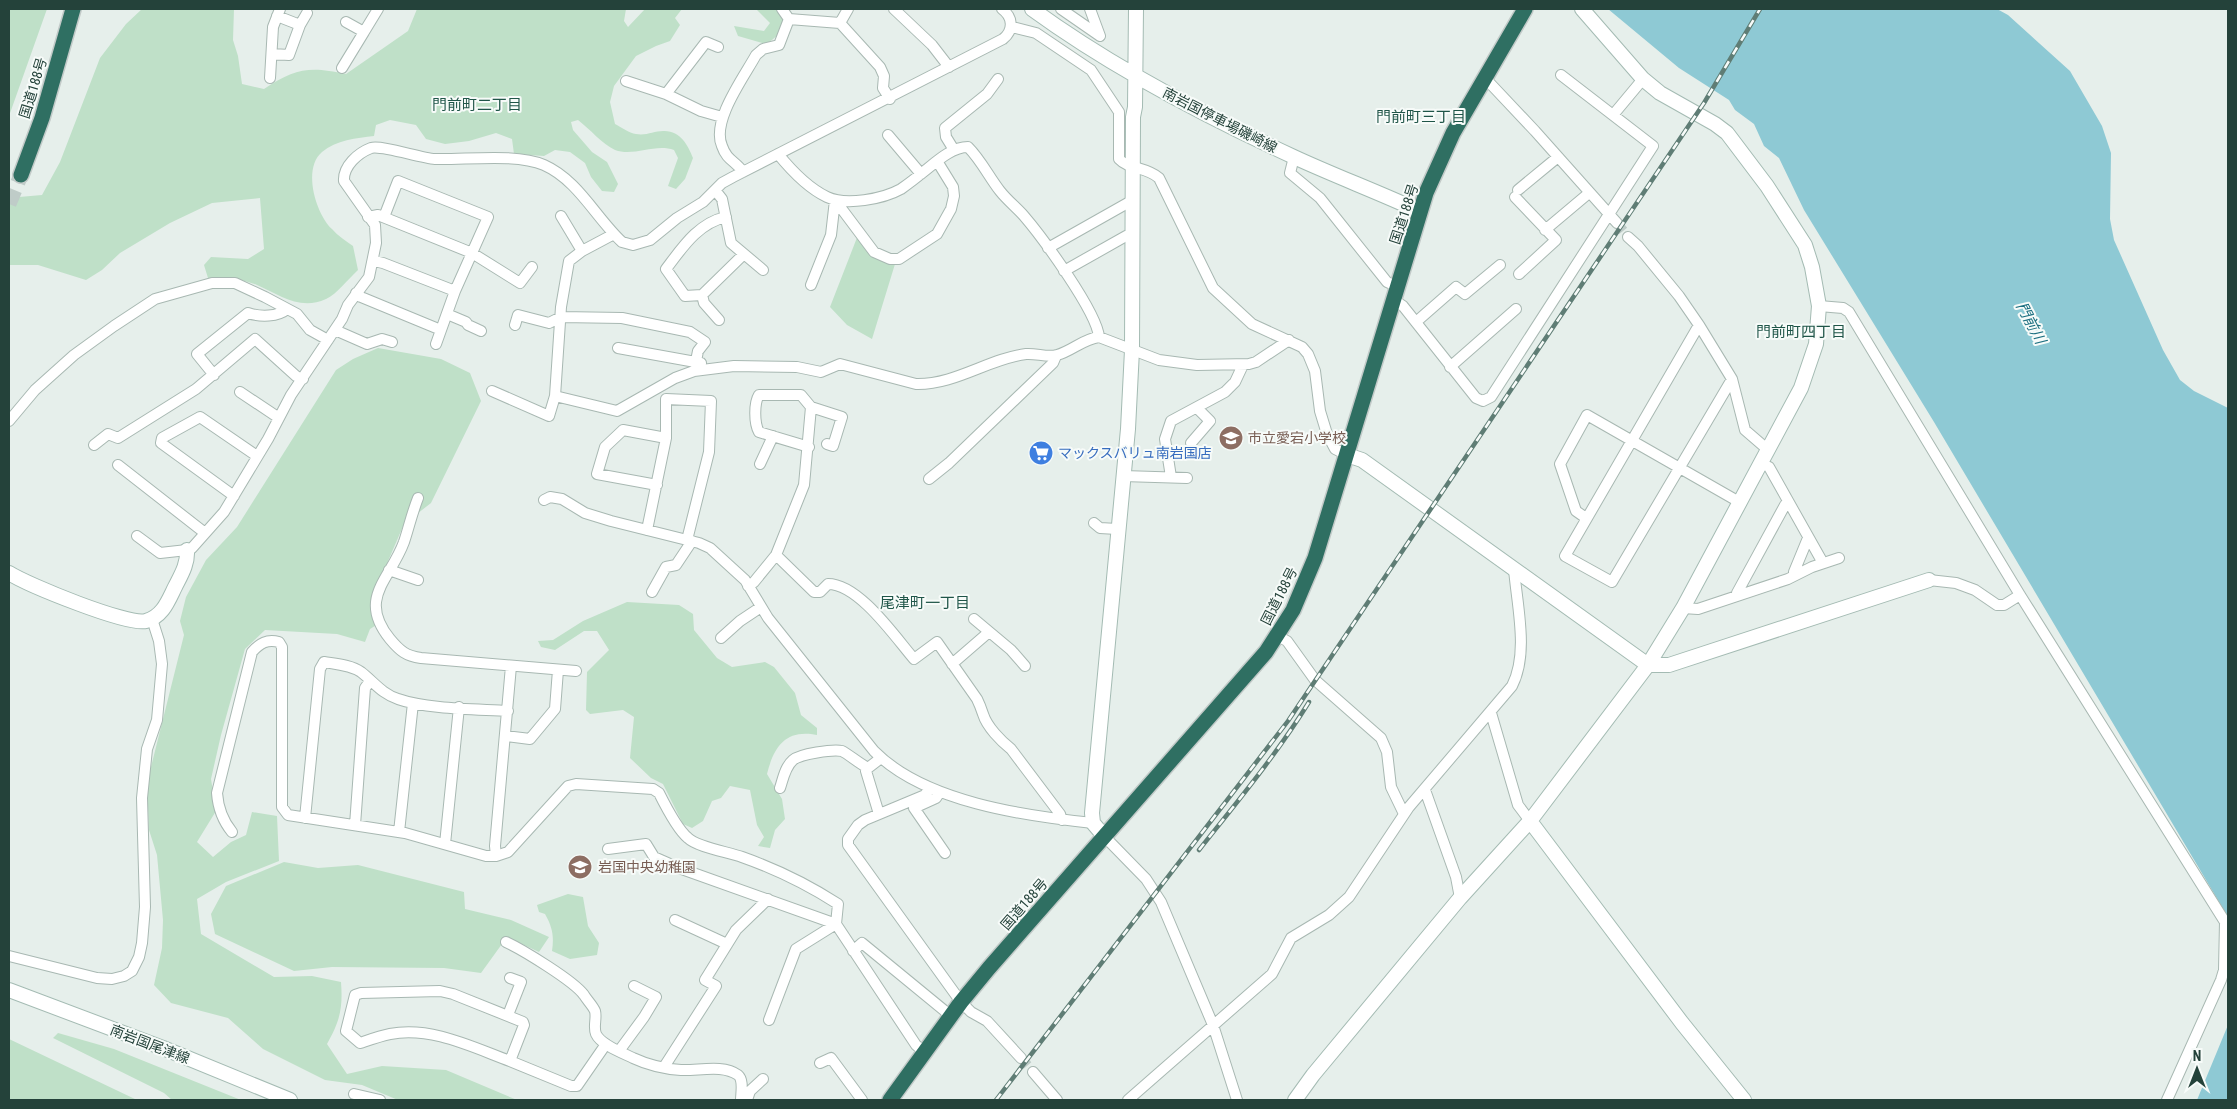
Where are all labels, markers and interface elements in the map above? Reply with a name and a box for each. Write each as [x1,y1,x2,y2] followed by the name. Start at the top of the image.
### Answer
[16,56,50,120] street label: 国道188号
[1160,84,1280,156] street label: 南岩国停車場磯崎線
[432,96,522,114] district label: 門前町二丁目
[1376,108,1466,126] district label: 門前町三丁目
[1387,182,1421,246] street label: 国道188号
[2012,299,2050,349] water label: 門前川
[1756,323,1846,341] district label: 門前町四丁目
[1218,425,1244,451] school or university icon: 市立愛宕小学校
[1248,430,1346,446] place label: 市立愛宕小学校
[1028,440,1054,466] supermarket icon: マックスバリュ南岩国店
[1058,445,1212,461] place label: マックスバリュ南岩国店
[1258,564,1300,628] street label: 国道188号
[880,594,970,612] district label: 尾津町一丁目
[567,854,593,880] school or university icon: 岩国中央幼稚園
[598,859,696,875] place label: 岩国中央幼稚園
[997,875,1051,933] street label: 国道188号
[108,1021,192,1067] street label: 南岩国尾津線
[2172,1044,2222,1094] north arrow
[2193,1048,2201,1064] text: N

